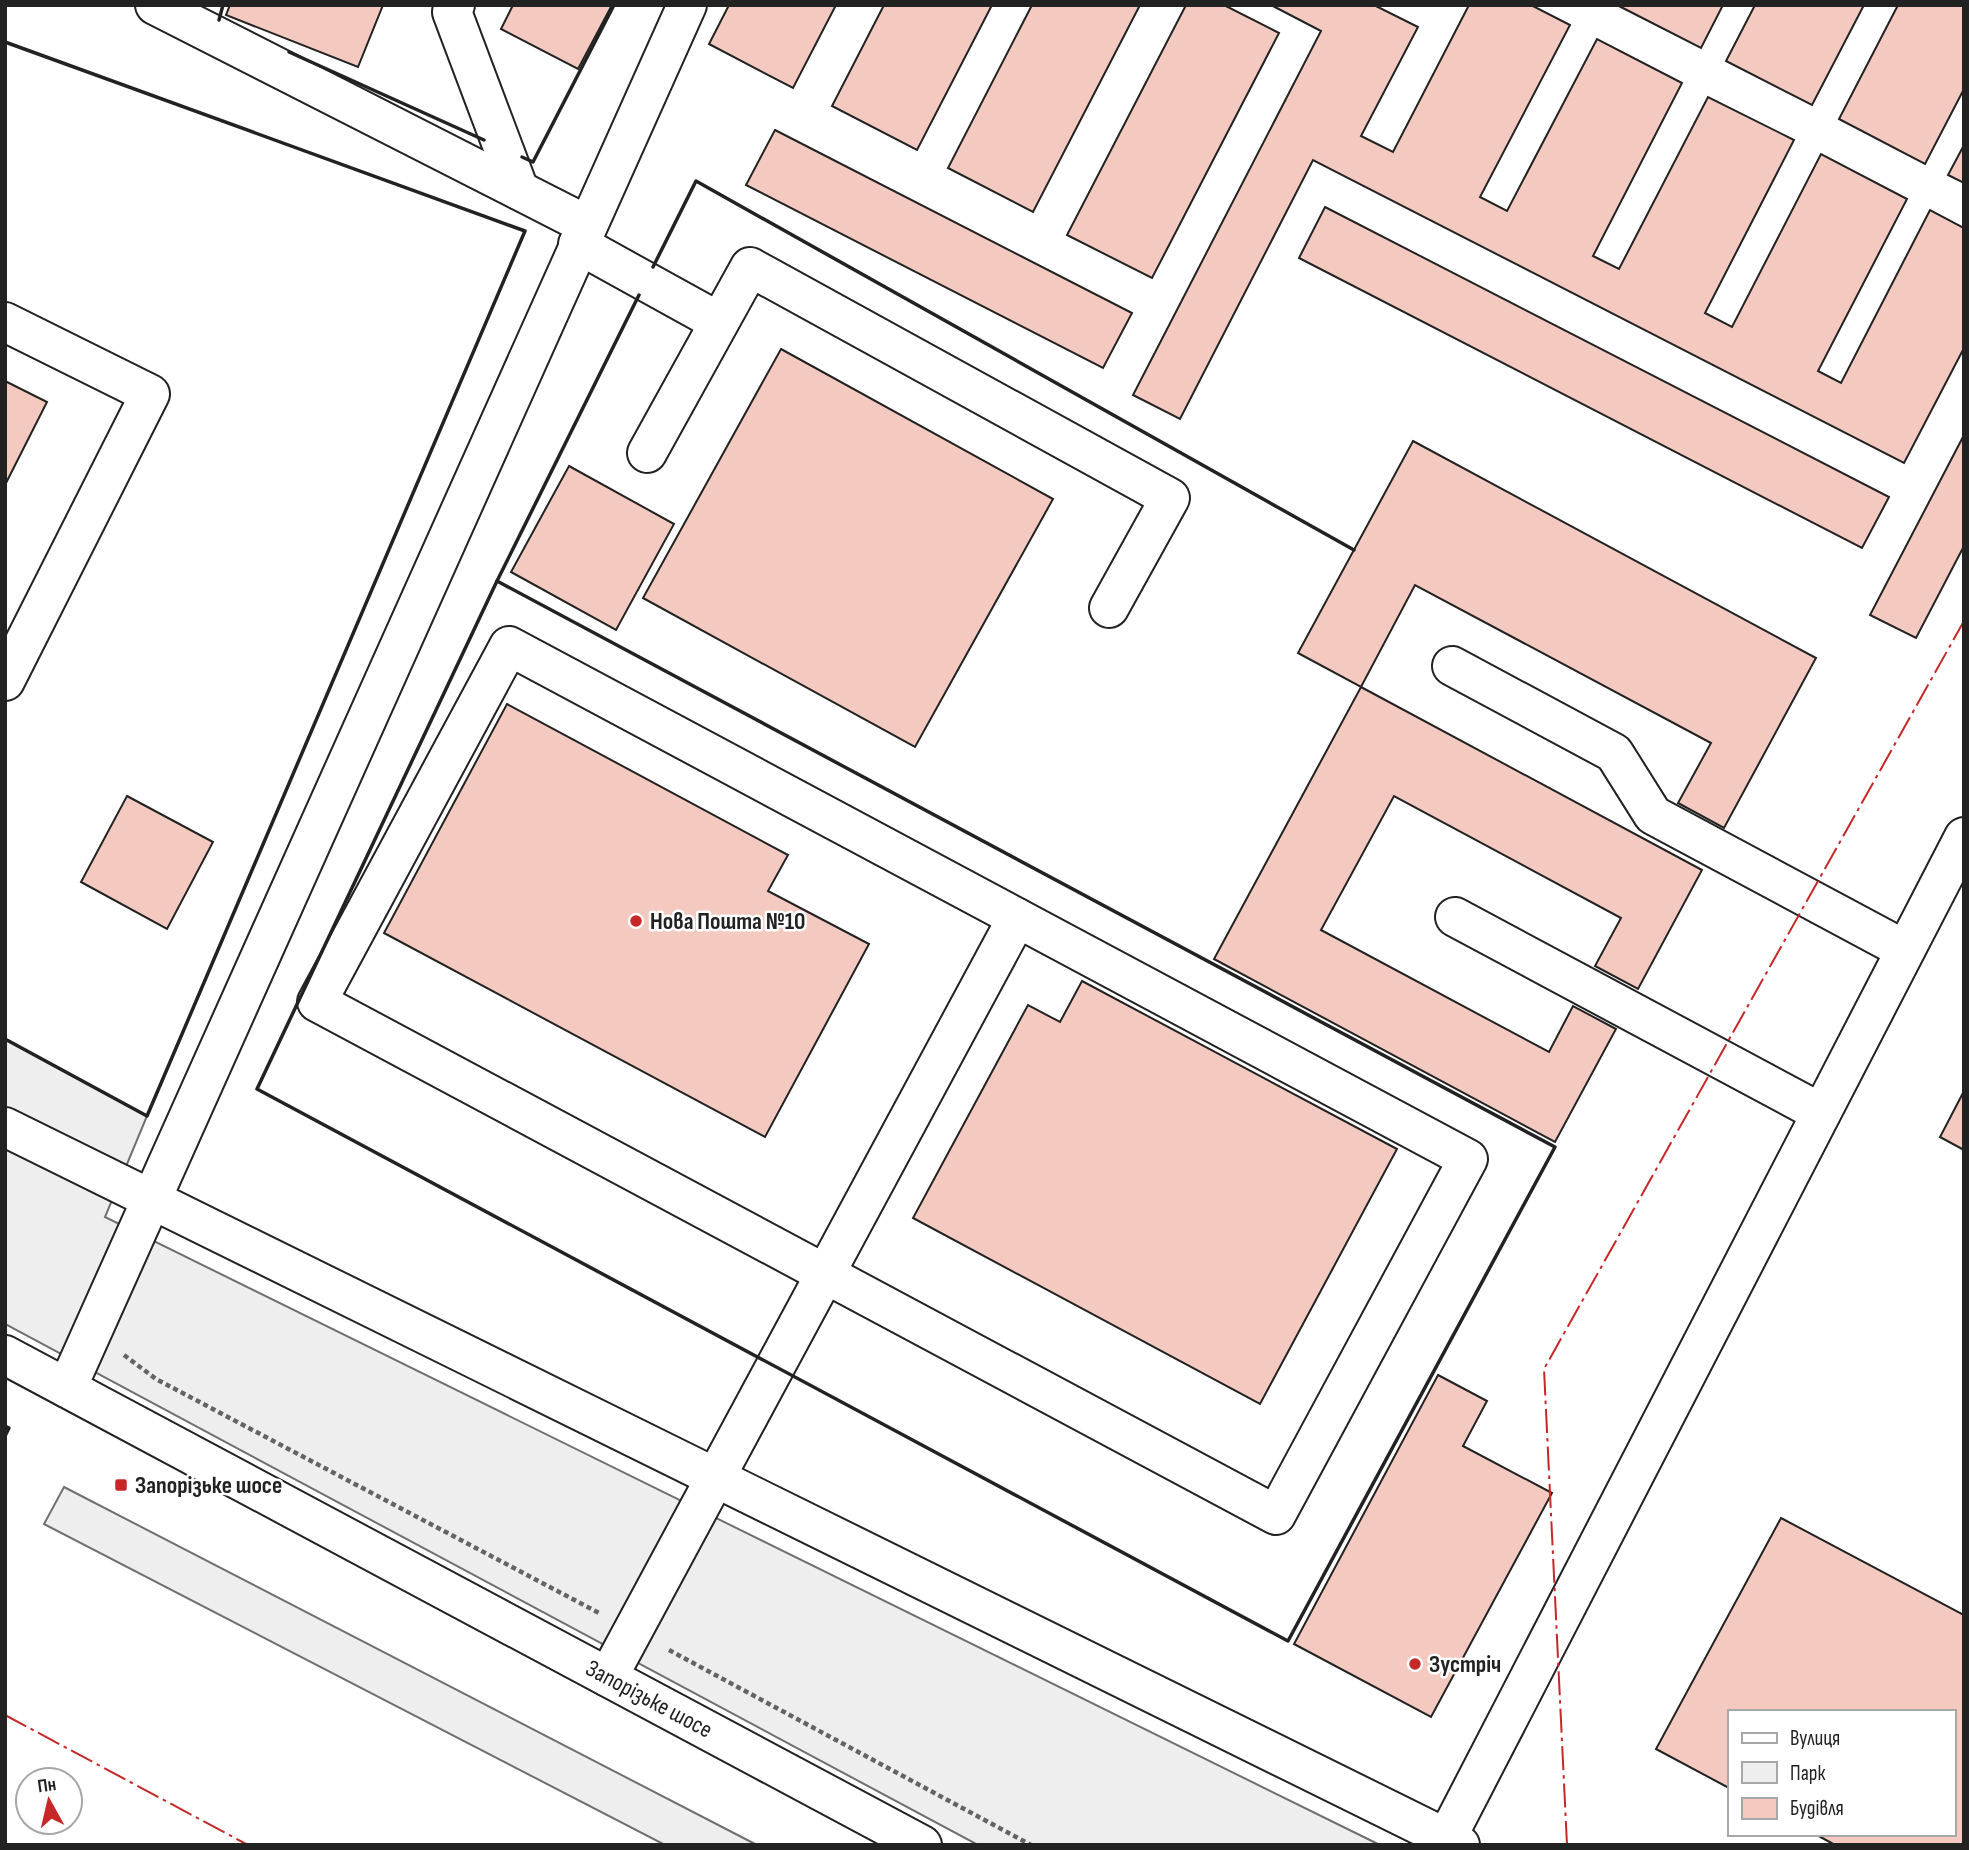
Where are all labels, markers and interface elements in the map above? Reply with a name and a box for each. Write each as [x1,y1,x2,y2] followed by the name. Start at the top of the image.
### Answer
[650,907,806,936] place label: Нова Пошта №10
[628,913,644,929] marker: Нова Пошта №10
[135,1471,282,1500] place label: Запорізьке шосе
[113,1477,129,1493] marker: Запорізьке шосе
[1429,1650,1501,1679] place label: Зустріч
[581,1654,717,1744] street label: Запорізьке шосе
[1407,1656,1423,1672] marker: Зустріч
[1728,1710,1955,1836] legend
[1790,1726,1840,1751] text: Вулиця
[1790,1761,1825,1786] text: Парк
[14,1766,84,1836] north arrow
[36,1773,58,1798] text: Пн
[1790,1796,1844,1821] text: Будівля

